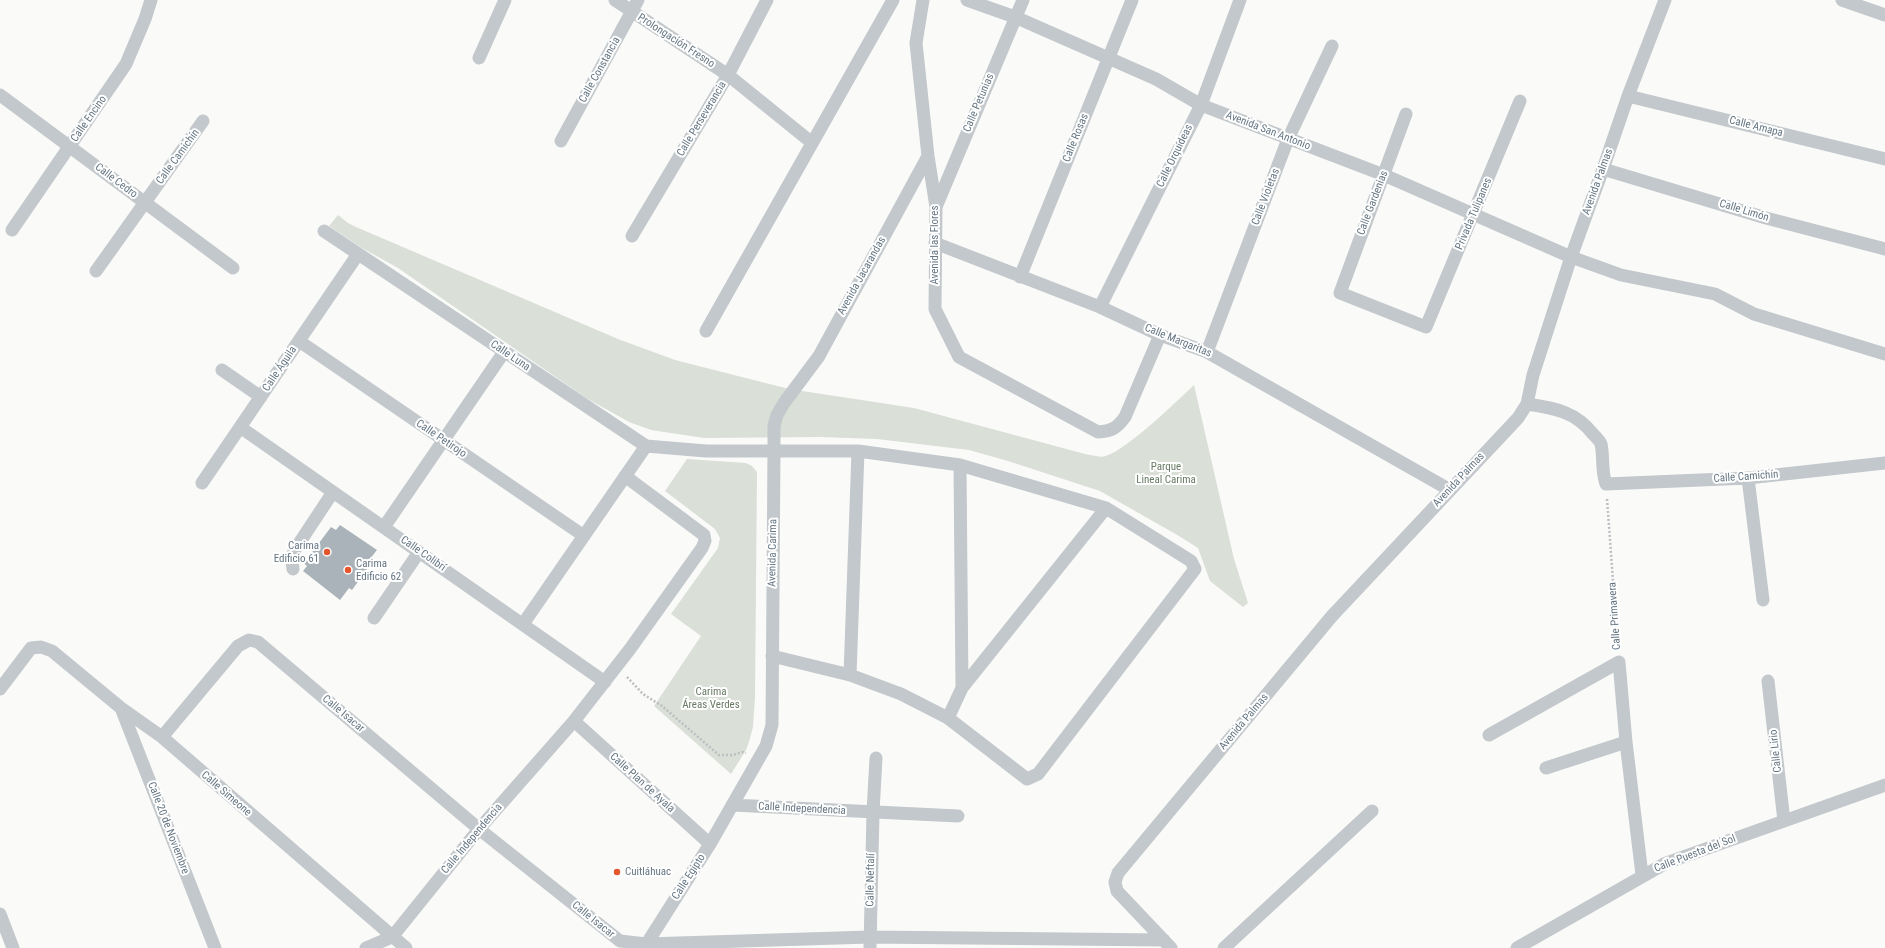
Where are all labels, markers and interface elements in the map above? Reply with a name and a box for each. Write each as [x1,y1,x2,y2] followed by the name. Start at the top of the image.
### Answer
[635,11,717,71] street label: Prolongación Fresno
[577,35,623,105] street label: Calle Constancia
[961,72,997,134] street label: Calle Petunias
[674,79,730,159] street label: Calle Perseverancia
[68,93,110,145] street label: Calle Encino
[1224,109,1312,153] street label: Avenida San Antonio
[1060,112,1092,164] street label: Calle Rosas
[1728,114,1784,140] street label: Calle Amapa
[1154,122,1196,190] street label: Calle Orquídeas
[154,127,202,187] street label: Calle Camichín
[1580,147,1616,217] street label: Avenida Palmas
[92,161,140,201] street label: Calle Cedro
[1249,167,1283,227] street label: Calle Violetas
[1355,169,1391,237] street label: Calle Gardenias
[1453,176,1495,252] street label: Privada Tulipanes
[1718,197,1770,225] street label: Calle Limón
[928,205,942,285] street label: Avenida las Flores
[835,235,889,317] street label: Avenida Jacarandas
[1143,322,1213,360] street label: Calle Margaritas
[488,338,532,374] street label: Calle Luna
[260,344,300,394] street label: Calle Águila
[413,417,469,461] street label: Calle Petirojo
[1431,450,1487,510] street label: Avenida Palmas
[1136,460,1196,486] park label: Parque Lineal Carima
[1713,468,1779,486] street label: Calle Camichín
[766,519,780,587] street label: Avenida Carima
[398,534,448,574] street label: Calle Colibrí
[274,539,319,565] place label: Carima Edificio 61
[322,547,332,557] marker: Carima Edificio 61
[356,557,401,583] place label: Carima Edificio 62
[343,565,353,575] marker: Carima Edificio 62
[1606,582,1624,650] street label: Calle Primavera
[682,685,740,711] park label: Carima Áreas Verdes
[1217,691,1271,753] street label: Avenida Palmas
[319,693,367,735] street label: Calle Isacar
[1767,729,1785,773] street label: Calle Lirio
[607,750,677,816] street label: Calle Plan de Ayala
[198,769,254,819] street label: Calle Simeone
[144,780,192,876] street label: Calle 20 de Noviembre
[758,800,846,818] street label: Calle Independencia
[439,801,505,877] street label: Calle Independencia
[1652,832,1738,876] street label: Calle Puesta del Sol
[669,852,709,902] street label: Calle Egipto
[864,853,878,907] street label: Calle Neftalí
[625,865,671,879] place label: Cuitláhuac
[612,867,622,877] marker: Cuitláhuac
[569,899,617,941] street label: Calle Isacar

